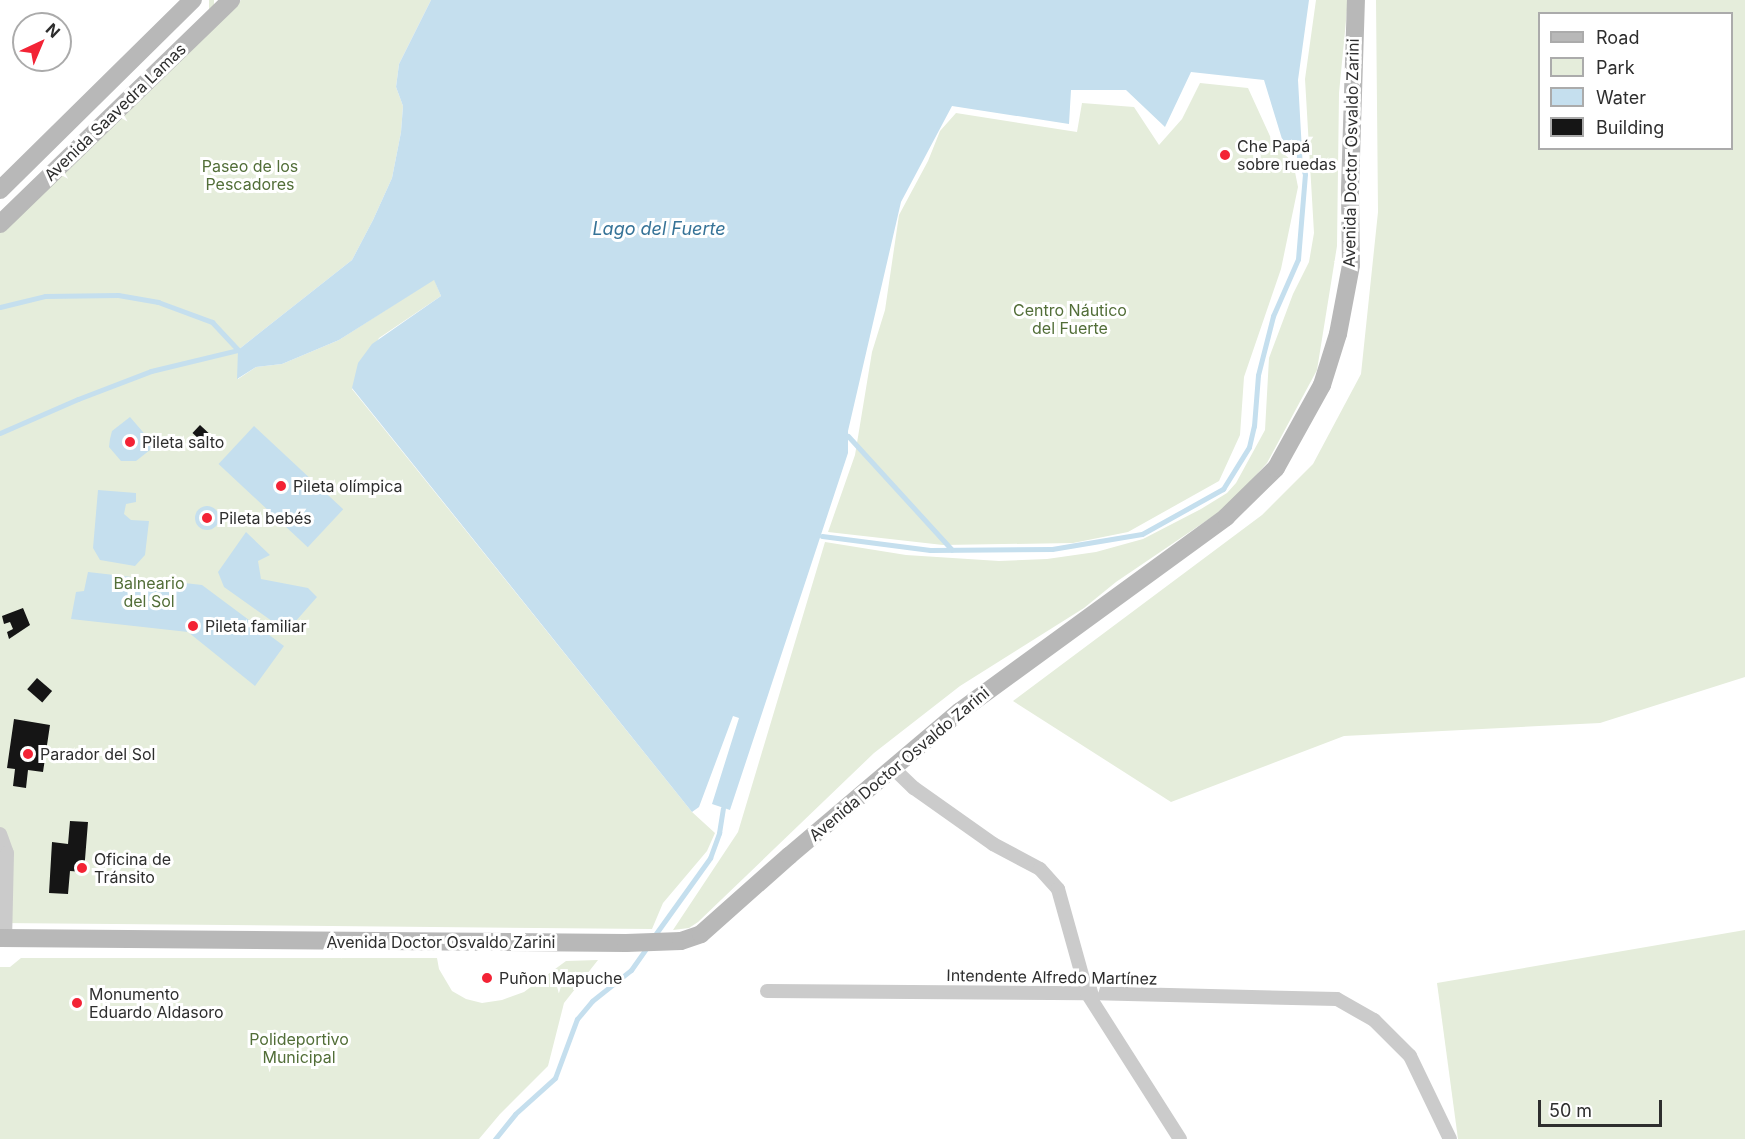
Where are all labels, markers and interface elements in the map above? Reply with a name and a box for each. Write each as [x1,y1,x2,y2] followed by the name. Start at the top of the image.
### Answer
[12,12,72,72] north arrow
[1538,12,1733,150] legend
[42,19,64,42] text: N
[1596,27,1639,48] text: Road
[1339,38,1363,268] street label: Avenida Doctor Osvaldo Zarini
[40,39,190,185] street label: Avenida Saavedra Lamas
[1596,57,1635,78] text: Park
[1596,87,1646,108] text: Water
[1596,117,1664,138] text: Building
[1237,136,1336,174] place label: Che Papá sobre ruedas
[1218,148,1232,162] marker: Che Papá sobre ruedas
[202,156,298,194] park label: Paseo de los Pescadores
[592,218,726,240] water label: Lago del Fuerte
[1013,300,1127,338] park label: Centro Náutico del Fuerte
[142,432,224,452] place label: Pileta salto
[123,435,137,449] marker: Pileta salto
[293,476,402,496] place label: Pileta olímpica
[274,479,288,493] marker: Pileta olímpica
[219,508,312,528] place label: Pileta bebés
[200,511,214,525] marker: Pileta bebés
[114,573,184,611] park label: Balneario del Sol
[205,616,306,636] place label: Pileta familiar
[186,619,200,633] marker: Pileta familiar
[805,683,993,845] street label: Avenida Doctor Osvaldo Zarini
[40,744,155,764] place label: Parador del Sol
[21,747,35,761] marker: Parador del Sol
[94,849,171,887] place label: Oficina de Tránsito
[75,861,89,875] marker: Oficina de Tránsito
[327,932,555,952] street label: Avenida Doctor Osvaldo Zarini
[946,966,1158,988] street label: Intendente Alfredo Martínez
[499,968,622,988] place label: Puñon Mapuche
[480,971,494,985] marker: Puñon Mapuche
[89,984,224,1022] place label: Monumento Eduardo Aldasoro
[70,996,84,1010] marker: Monumento Eduardo Aldasoro
[249,1029,349,1067] park label: Polideportivo Municipal
[1541,1088,1666,1126] scale bar
[1549,1100,1592,1121] text: 50 m

